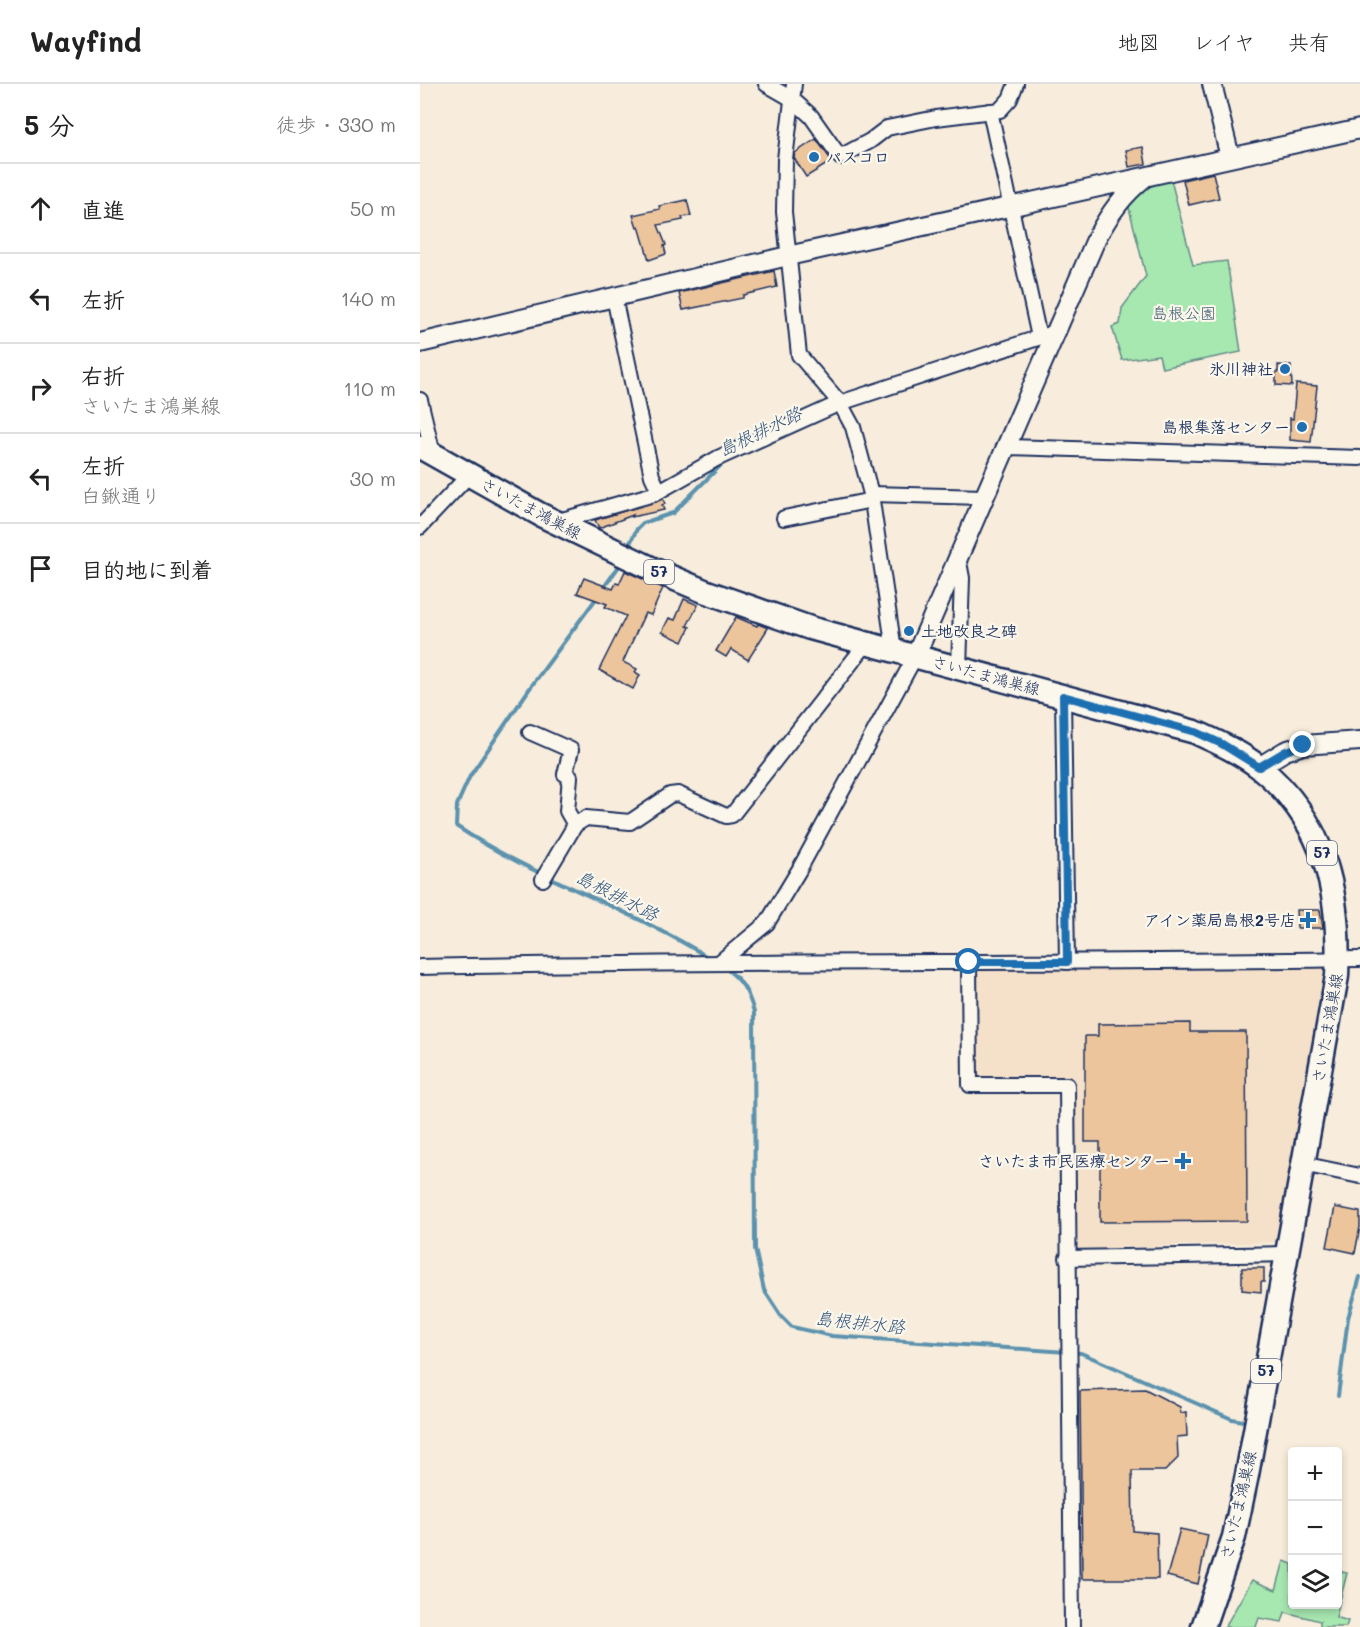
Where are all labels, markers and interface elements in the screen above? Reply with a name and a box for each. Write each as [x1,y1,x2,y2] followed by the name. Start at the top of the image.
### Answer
[30,23,141,59] text: Wayfind
[1118,28,1160,55] text: 地図
[1193,28,1255,55] text: レイヤ
[1288,28,1330,55] text: 共有
[24,108,75,142] text: 5 分
[276,111,396,137] text: 徒歩 · 330 m
[826,146,890,167] place label: パスコロ
[807,150,821,164] marker: パスコロ
[24,192,57,225] icon: ahead
[81,195,125,224] text: 直進
[350,195,396,221] text: 50 m
[24,282,57,315] icon: left
[81,285,125,314] text: 左折
[341,285,396,311] text: 140 m
[1152,302,1216,323] park label: 島根公園
[1209,358,1273,379] place label: 氷川神社
[81,361,125,390] text: 右折
[1278,362,1292,376] marker: 氷川神社
[24,372,57,405] icon: right
[343,375,396,401] text: 110 m
[81,392,220,418] text: さいたま鴻巣線
[714,400,806,462] water label: 島根排水路
[1162,416,1290,437] place label: 島根集落センター
[1295,420,1309,434] marker: 島根集落センター
[81,451,125,480] text: 左折
[24,462,57,495] icon: left
[350,465,396,491] text: 30 m
[477,472,585,543] street label: さいたま鴻巣線
[81,482,161,508] text: 白鍬通り
[24,552,57,585] icon: arrive
[81,555,213,584] text: 目的地に到着
[644,560,674,584] road number: 57
[921,620,1017,641] place label: 土地改良之碑
[902,624,916,638] marker: 土地改良之碑
[930,650,1043,699] street label: さいたま鴻巣線
[1289,731,1315,757] route end
[1307,841,1337,865] road number: 57
[572,864,664,927] water label: 島根排水路
[1144,909,1296,930] place label: アイン薬局島根2号店
[1301,913,1315,927] marker: アイン薬局島根2号店
[955,948,981,974] route start
[1306,971,1347,1085] street label: さいたま鴻巣線
[978,1150,1170,1171] place label: さいたま市民医療センター
[1174,1152,1192,1170] marker: さいたま市民医療センター
[814,1305,907,1339] water label: 島根排水路
[1251,1359,1281,1383] road number: 57
[1288,1447,1342,1609] map controls
[1288,1447,1342,1501] button: +
[1215,1448,1260,1562] street label: さいたま鴻巣線
[1288,1501,1342,1555] button: −
[1288,1555,1342,1609] button: layers

